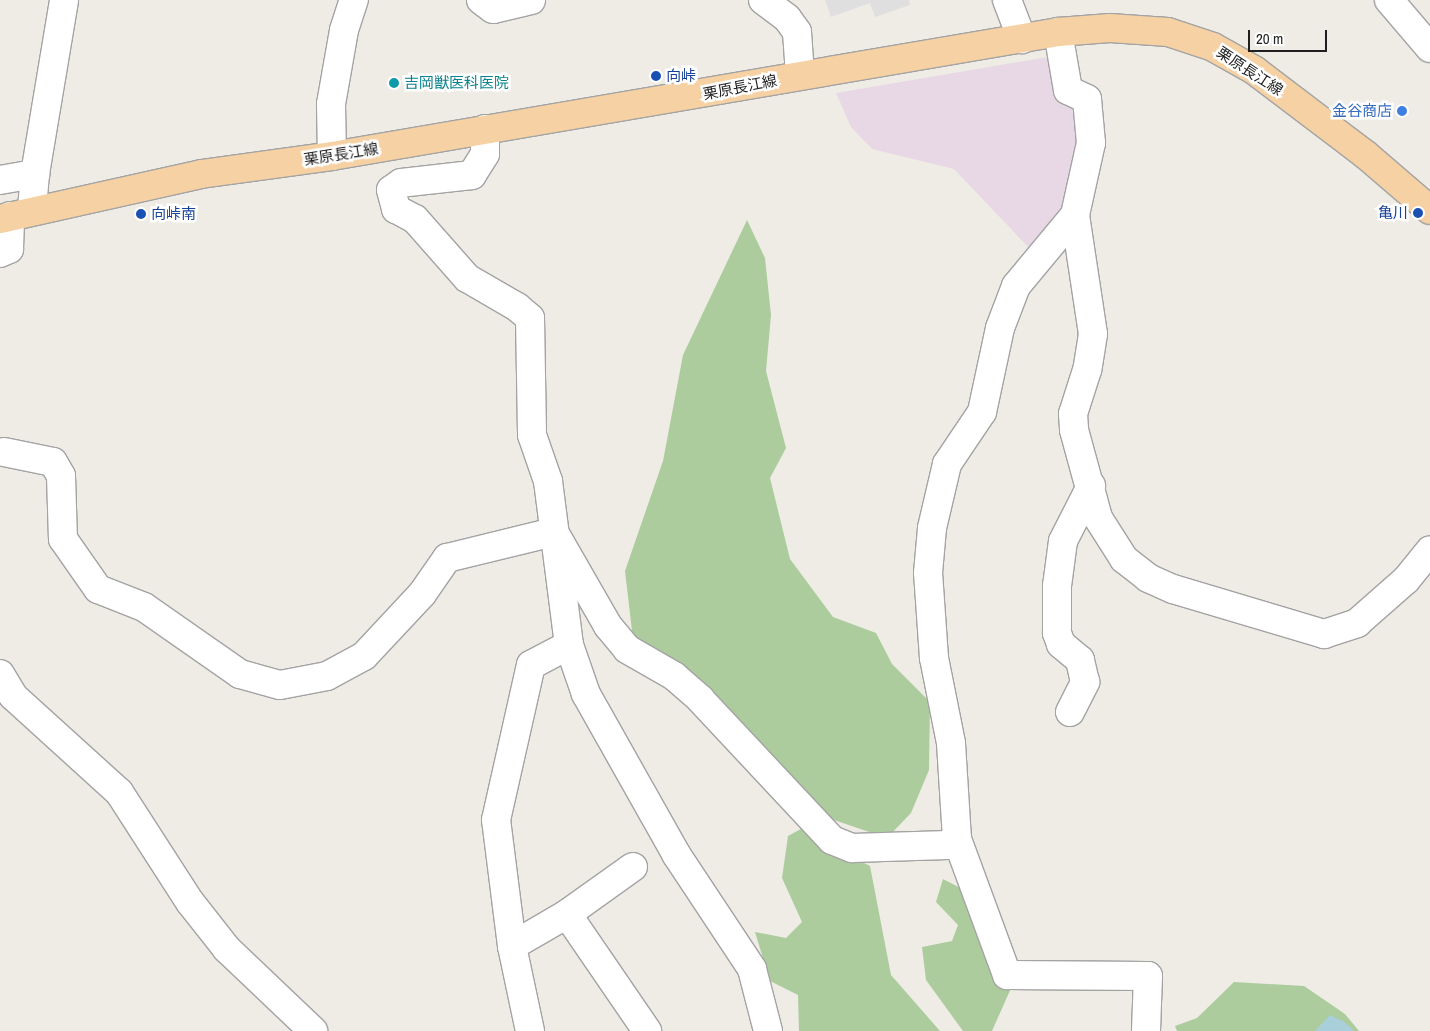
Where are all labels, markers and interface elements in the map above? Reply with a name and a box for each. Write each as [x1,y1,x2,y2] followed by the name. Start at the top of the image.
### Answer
[1250,20,1329,52] scale bar
[1256,28,1283,49] text: 20 m
[1214,43,1286,99] street label: 栗原長江線
[666,67,696,85] place label: 向峠
[650,70,662,82] marker: 向峠
[701,71,779,103] street label: 栗原長江線
[404,74,509,92] place label: 吉岡獣医科医院
[388,77,400,89] marker: 吉岡獣医科医院
[1332,102,1392,120] place label: 金谷商店
[1396,105,1408,117] marker: 金谷商店
[303,139,379,169] street label: 栗原長江線
[1378,204,1408,222] place label: 亀川
[151,205,196,223] place label: 向峠南
[1412,207,1424,219] marker: 亀川
[135,208,147,220] marker: 向峠南

